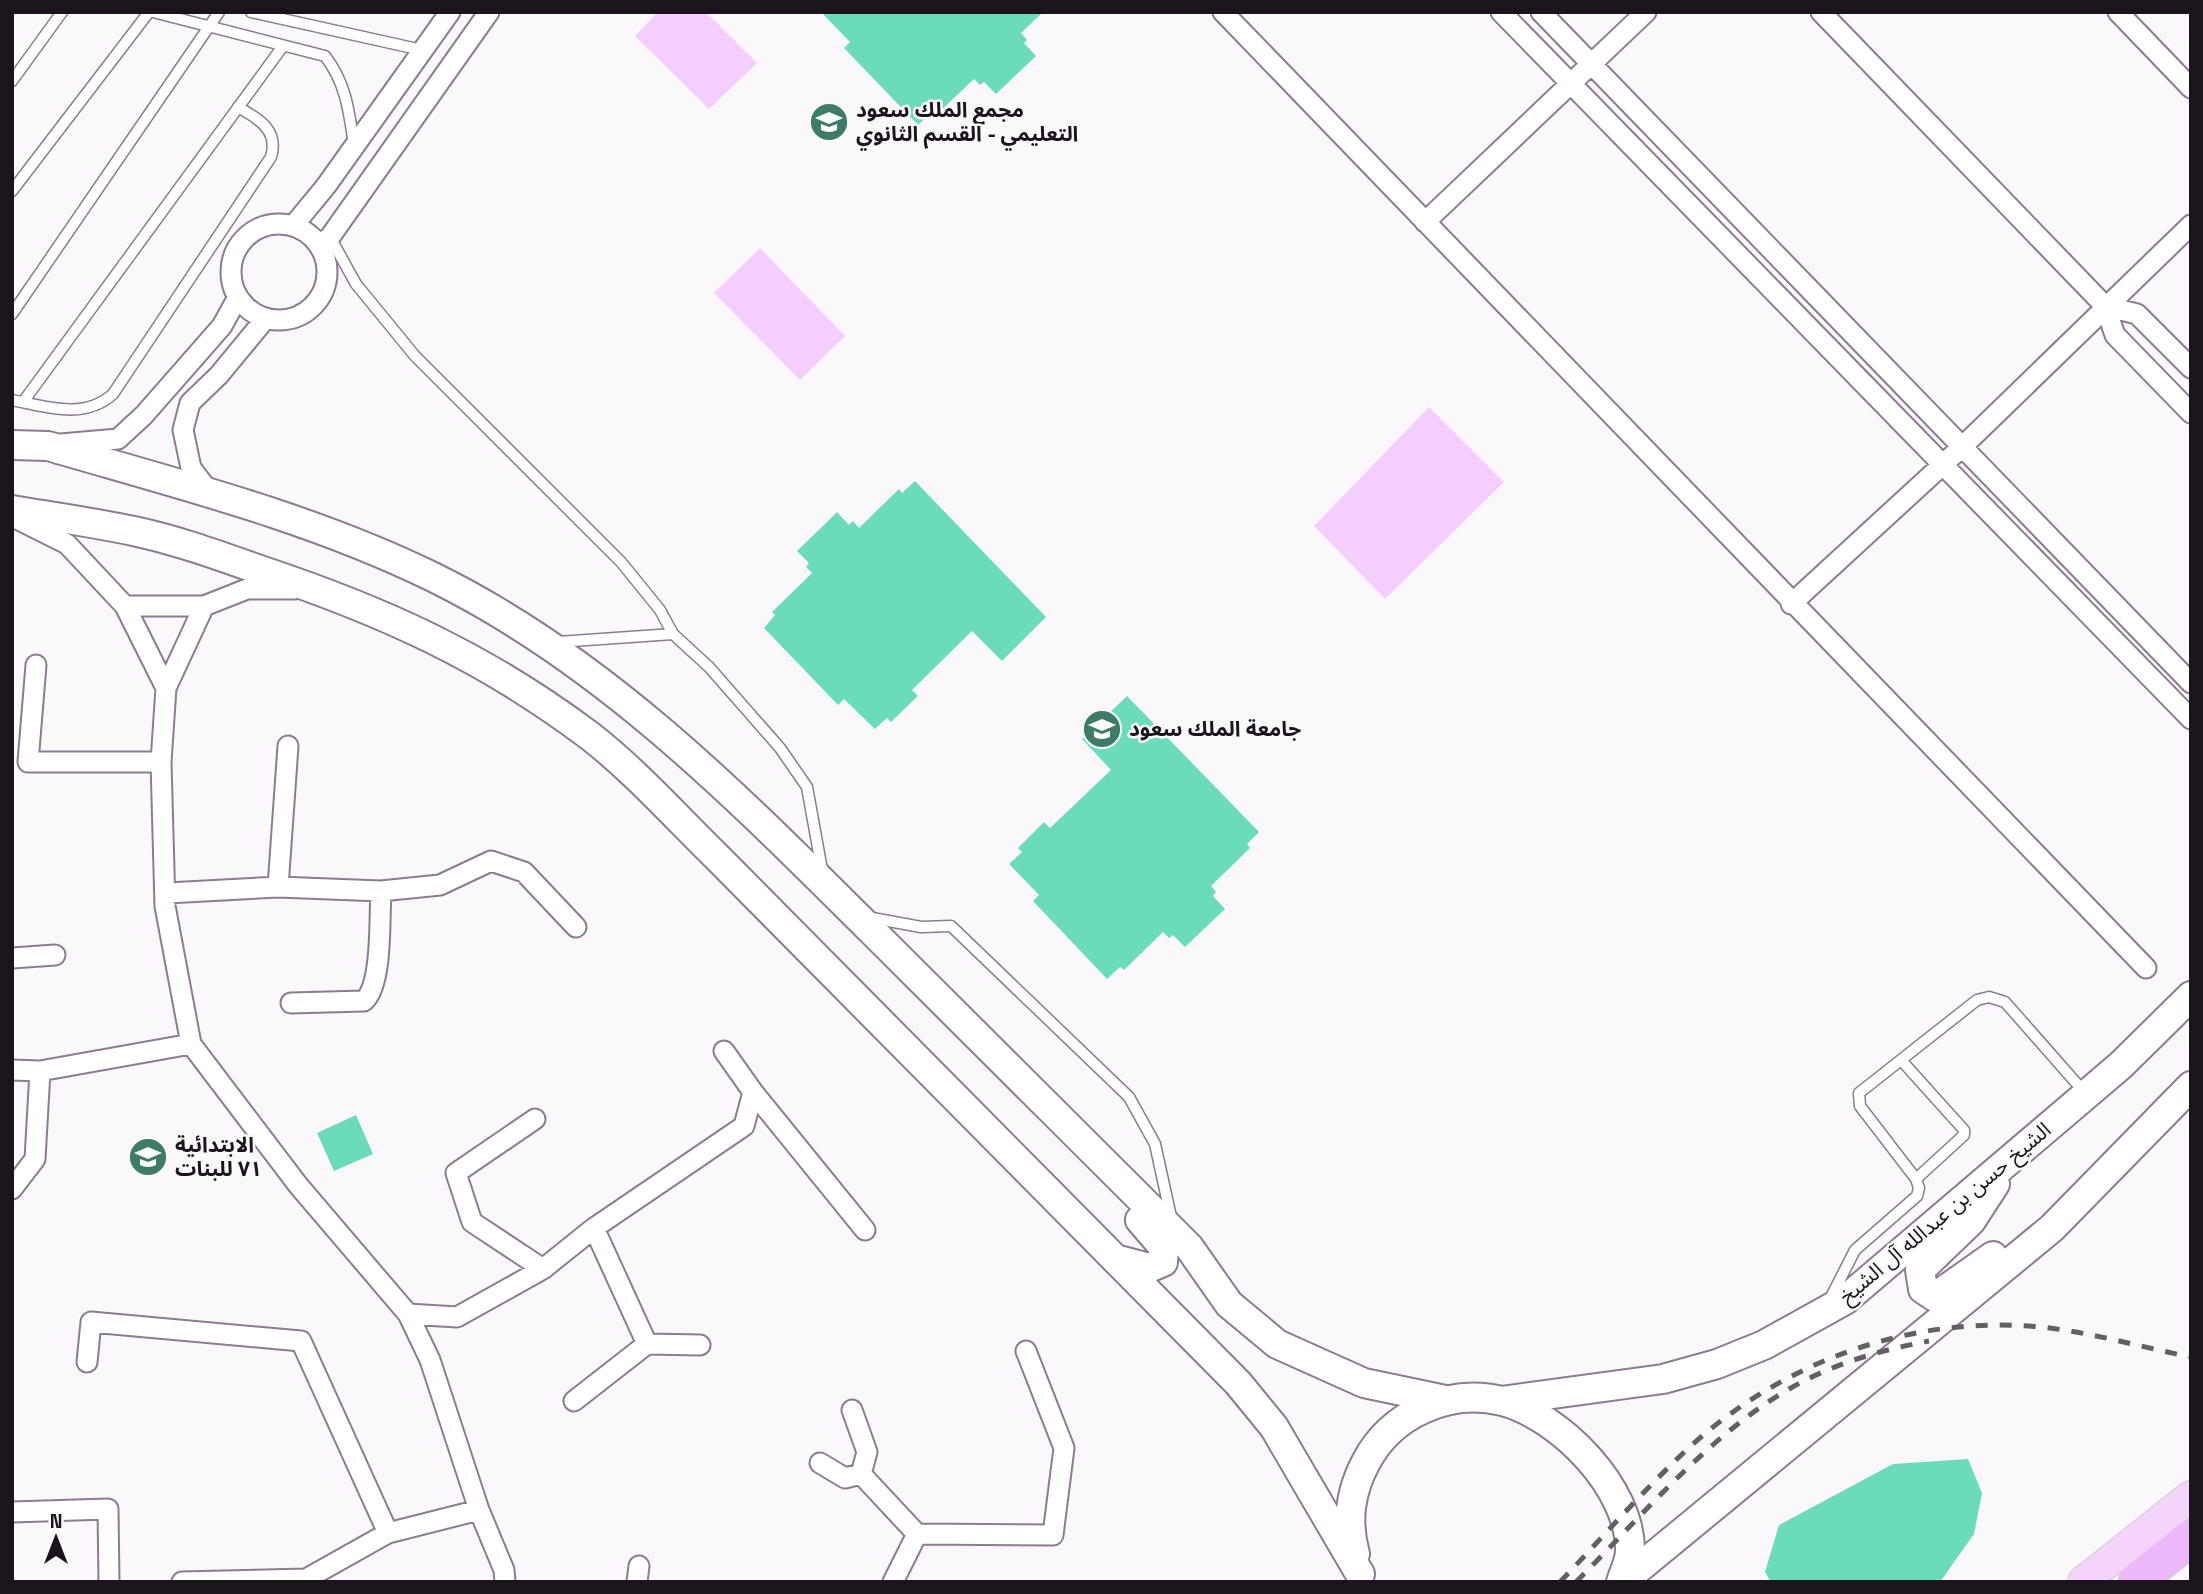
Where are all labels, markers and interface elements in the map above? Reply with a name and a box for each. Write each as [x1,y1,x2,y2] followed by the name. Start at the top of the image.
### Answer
[856,96,1078,151] place label: مجمع الملك سعود التعليمي - القسم الثانوي
[808,101,850,143] school or university icon: مجمع الملك سعود التعليمي - القسم الثانوي
[1081,708,1123,750] school or university icon: جامعة الملك سعود
[1129,715,1301,742] place label: جامعة الملك سعود
[1833,1116,2057,1311] street label: الشيخ حسن بن عبدالله آل الشيخ
[175,1131,262,1182] place label: الابتدائية ٧١ للبنات
[127,1136,169,1178] school or university icon: الابتدائية ٧١ للبنات
[21,1503,91,1573] north arrow
[50,1509,62,1534] text: N

